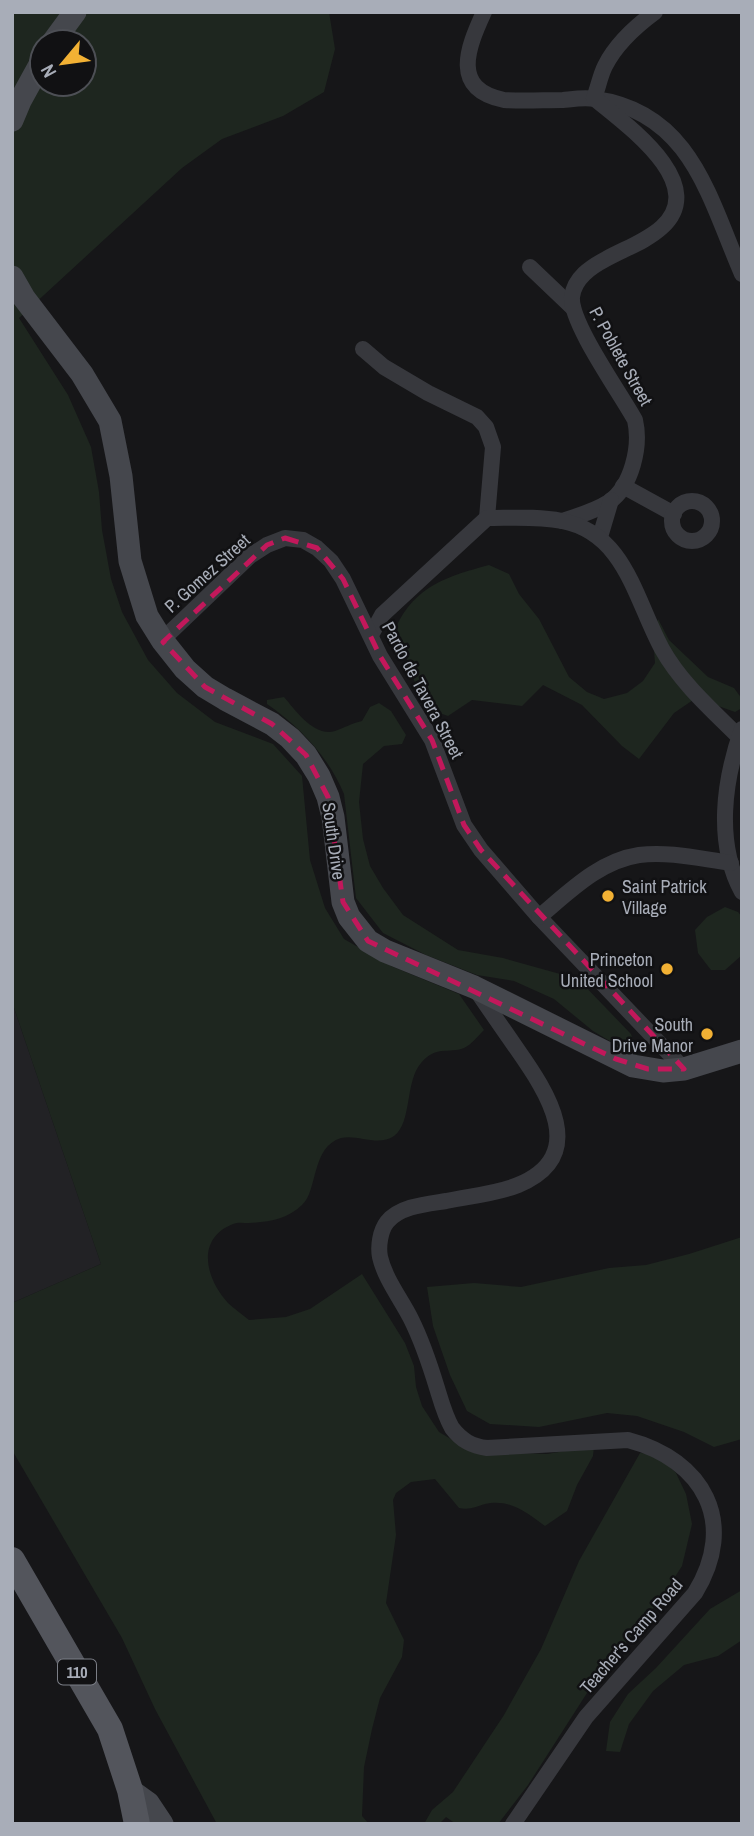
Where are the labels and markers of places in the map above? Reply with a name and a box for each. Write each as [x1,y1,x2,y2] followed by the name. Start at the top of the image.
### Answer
[622,874,707,920] place label: Saint Patrick Village
[600,888,616,904] marker: Saint Patrick Village
[560,947,653,993] place label: Princeton United School
[659,961,675,977] marker: Princeton United School
[612,1012,693,1058] place label: South Drive Manor
[699,1026,715,1042] marker: South Drive Manor

